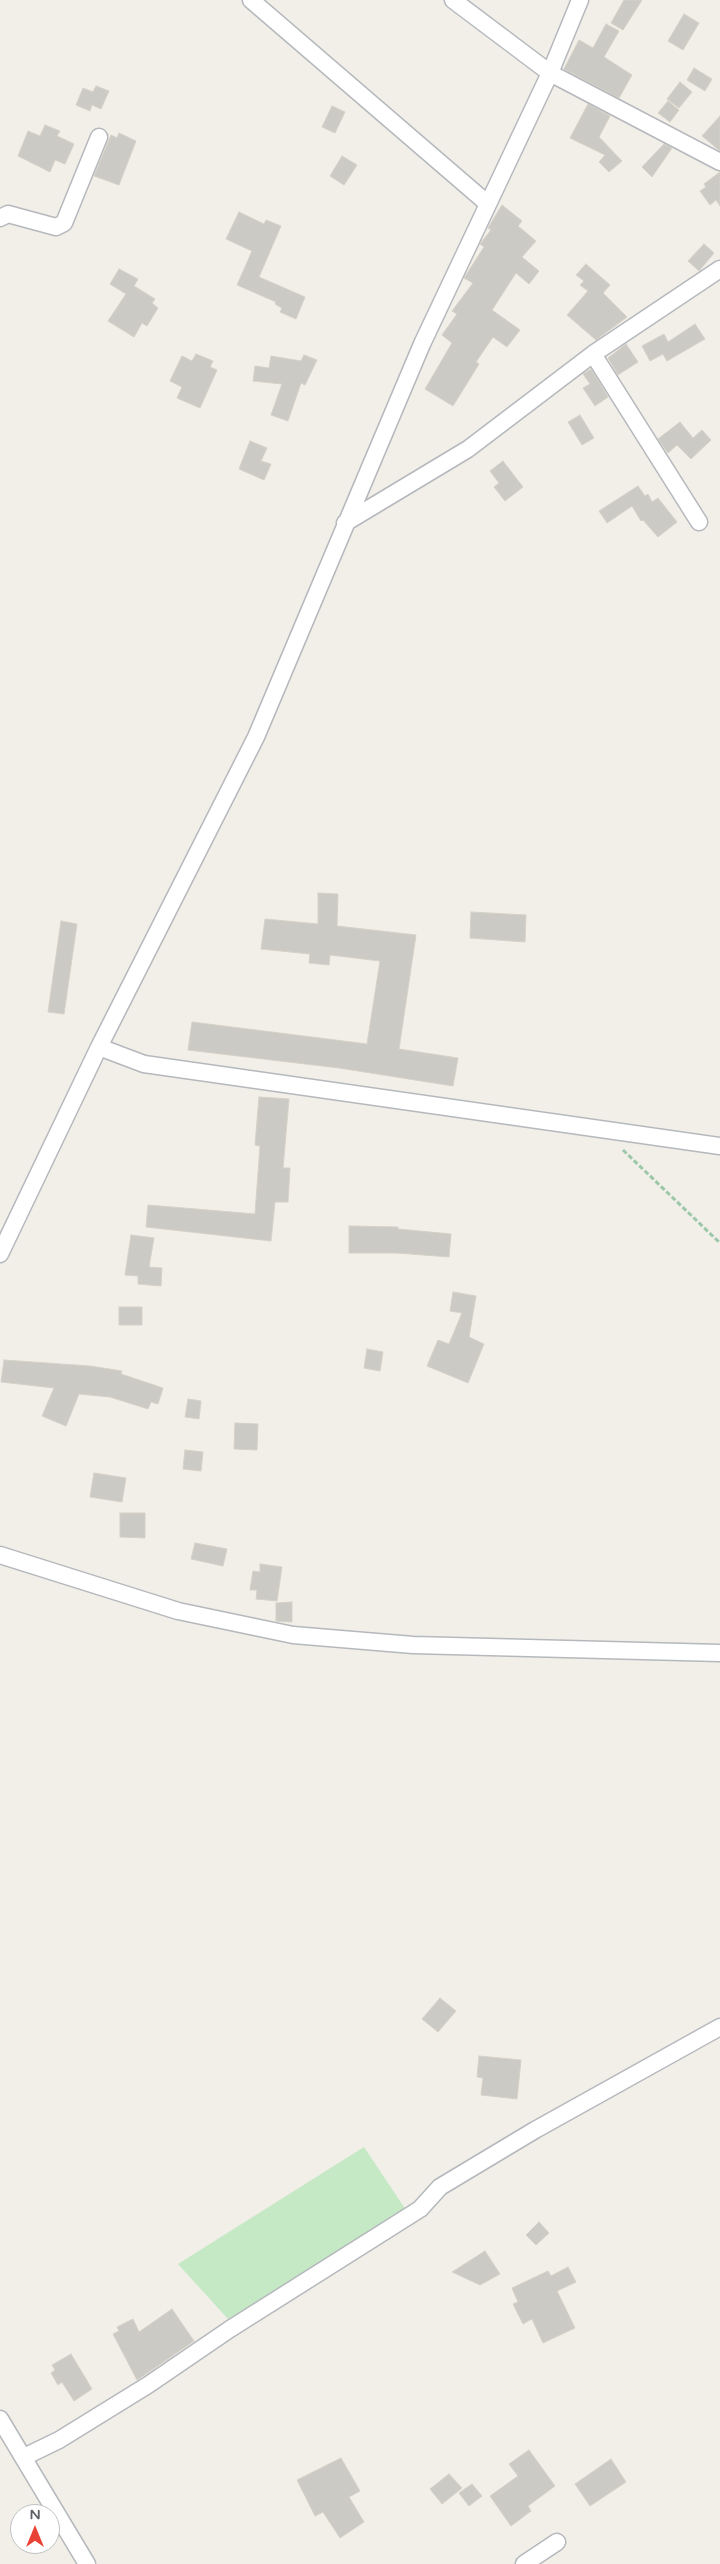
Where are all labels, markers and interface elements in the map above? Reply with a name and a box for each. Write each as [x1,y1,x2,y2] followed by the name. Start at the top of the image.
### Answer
[10,2504,60,2554] north arrow
[29,2506,41,2523] text: N

